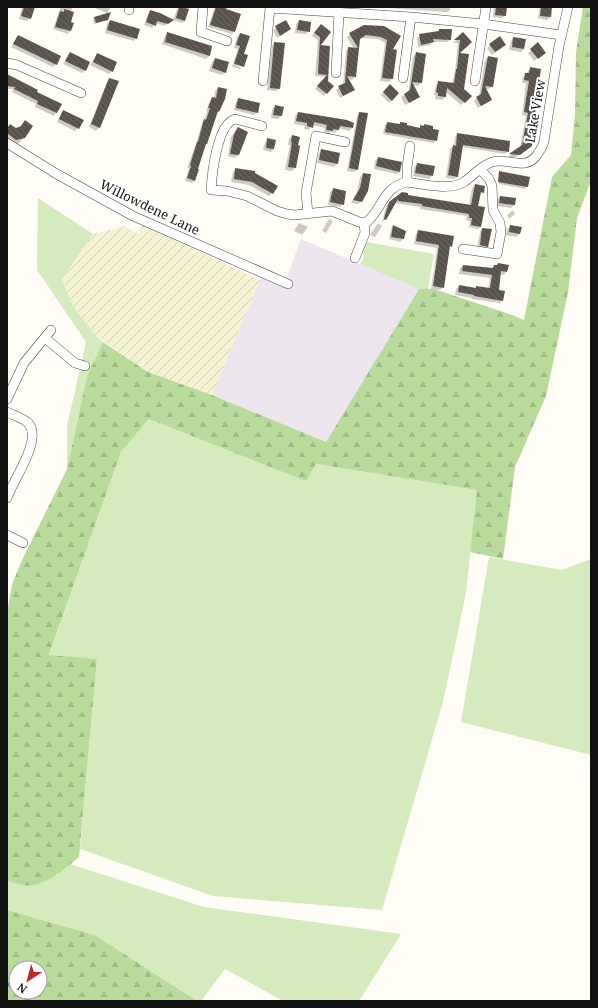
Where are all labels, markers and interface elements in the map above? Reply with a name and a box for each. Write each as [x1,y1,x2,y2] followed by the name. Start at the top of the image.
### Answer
[521,77,550,144] street label: Lake View
[97,175,203,239] street label: Willowdene Lane
[8,960,48,1000] north arrow
[14,980,30,997] text: N

